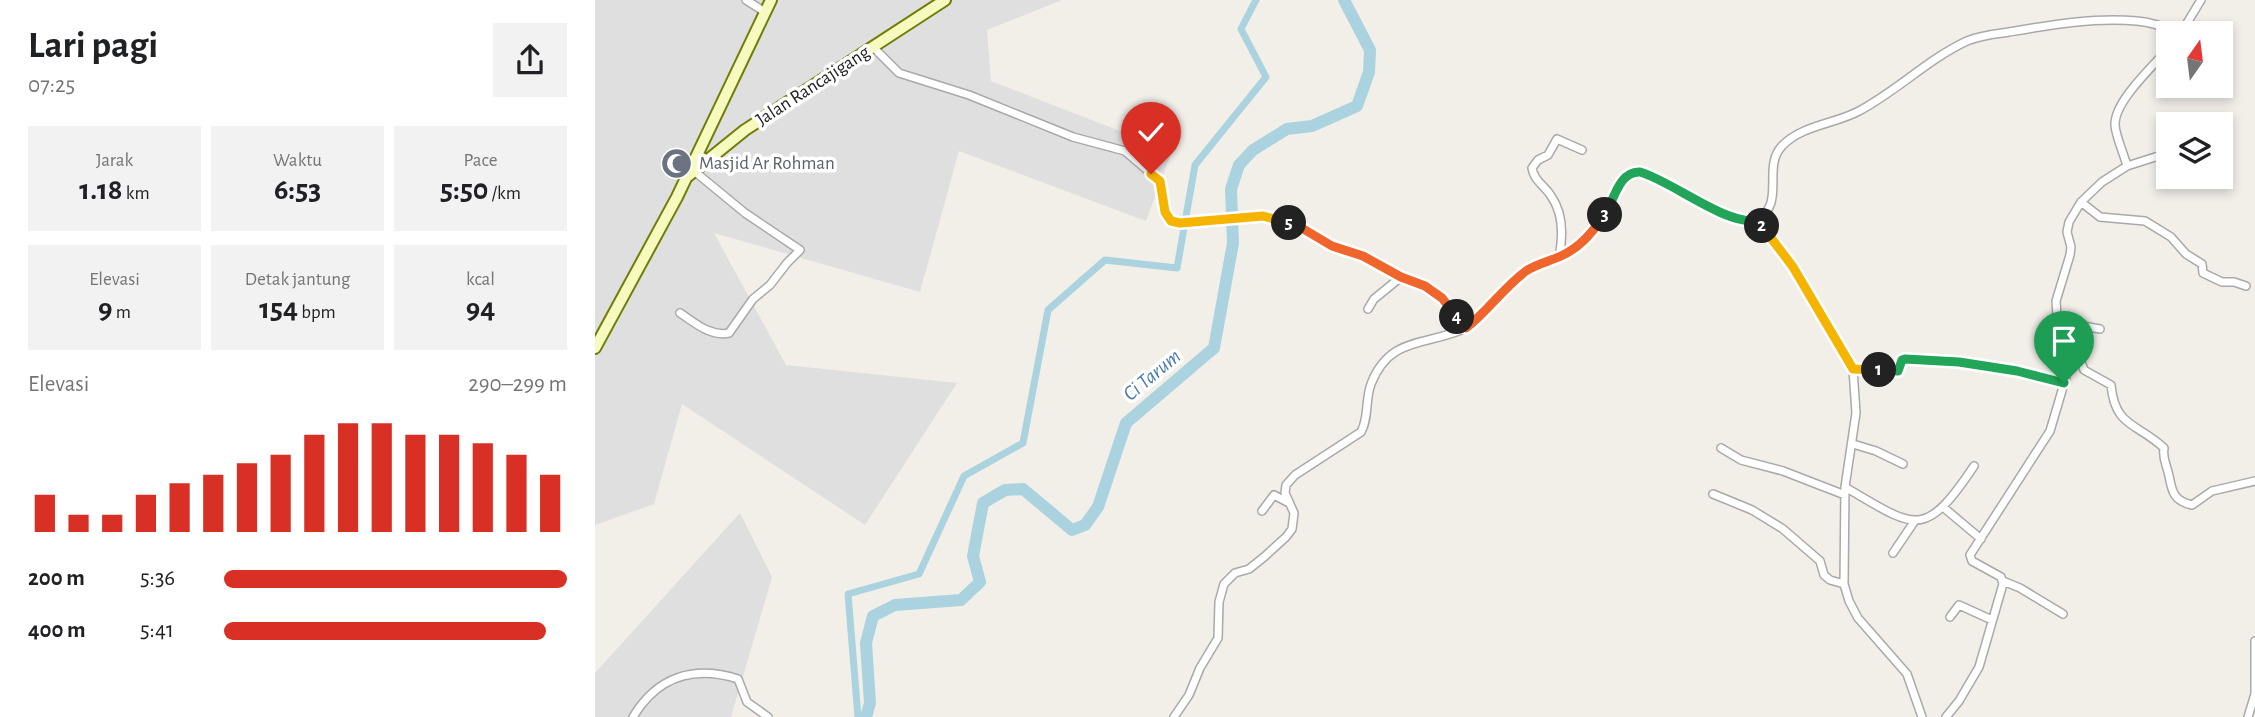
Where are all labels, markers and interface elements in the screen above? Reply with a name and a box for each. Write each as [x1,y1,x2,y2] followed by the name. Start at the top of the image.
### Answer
[2156,21,2233,98] north arrow
[2156,21,2233,189] map controls
[493,23,567,97] button: share
[28,27,158,65] text: Lari pagi
[753,42,874,130] street label: Jalan Rancajigang
[28,74,75,97] text: 07:25
[1121,102,1181,174] pin
[2156,112,2233,189] button: layers
[1132,113,1170,151] icon: check
[659,146,693,180] mosque icon: Masjid Ar Rohman
[96,151,133,170] text: Jarak
[273,151,322,170] text: Waktu
[463,151,498,170] text: Pace
[699,154,835,173] place label: Masjid Ar Rohman
[79,175,123,205] text: 1.18
[274,175,321,205] text: 6:53
[440,175,488,205] text: 5:50
[123,184,150,203] text: km
[488,184,521,203] text: /km
[1587,198,1623,232] pin: 3
[1600,205,1609,224] text: 3
[1271,206,1307,241] pin: 5
[1745,208,1779,244] pin: 2
[1284,213,1293,232] text: 5
[1757,216,1766,235] text: 2
[89,270,140,289] text: Elevasi
[245,270,350,289] text: Detak jantung
[466,270,495,289] text: kcal
[98,294,113,324] text: 9
[259,294,298,324] text: 154
[466,294,495,324] text: 94
[1439,300,1475,334] pin: 4
[113,303,131,322] text: m
[298,303,336,322] text: bpm
[1452,307,1461,326] text: 4
[2034,311,2094,383] pin
[2045,322,2083,360] icon: arrive
[1119,345,1185,405] water label: Ci Tarum
[1861,352,1897,388] pin: 1
[1875,360,1882,379] text: 1
[28,373,89,396] text: Elevasi
[468,373,567,396] text: 290–299 m
[28,567,85,590] text: 200 m
[140,567,175,590] text: 5:36
[28,619,86,642] text: 400 m
[140,619,174,642] text: 5:41

